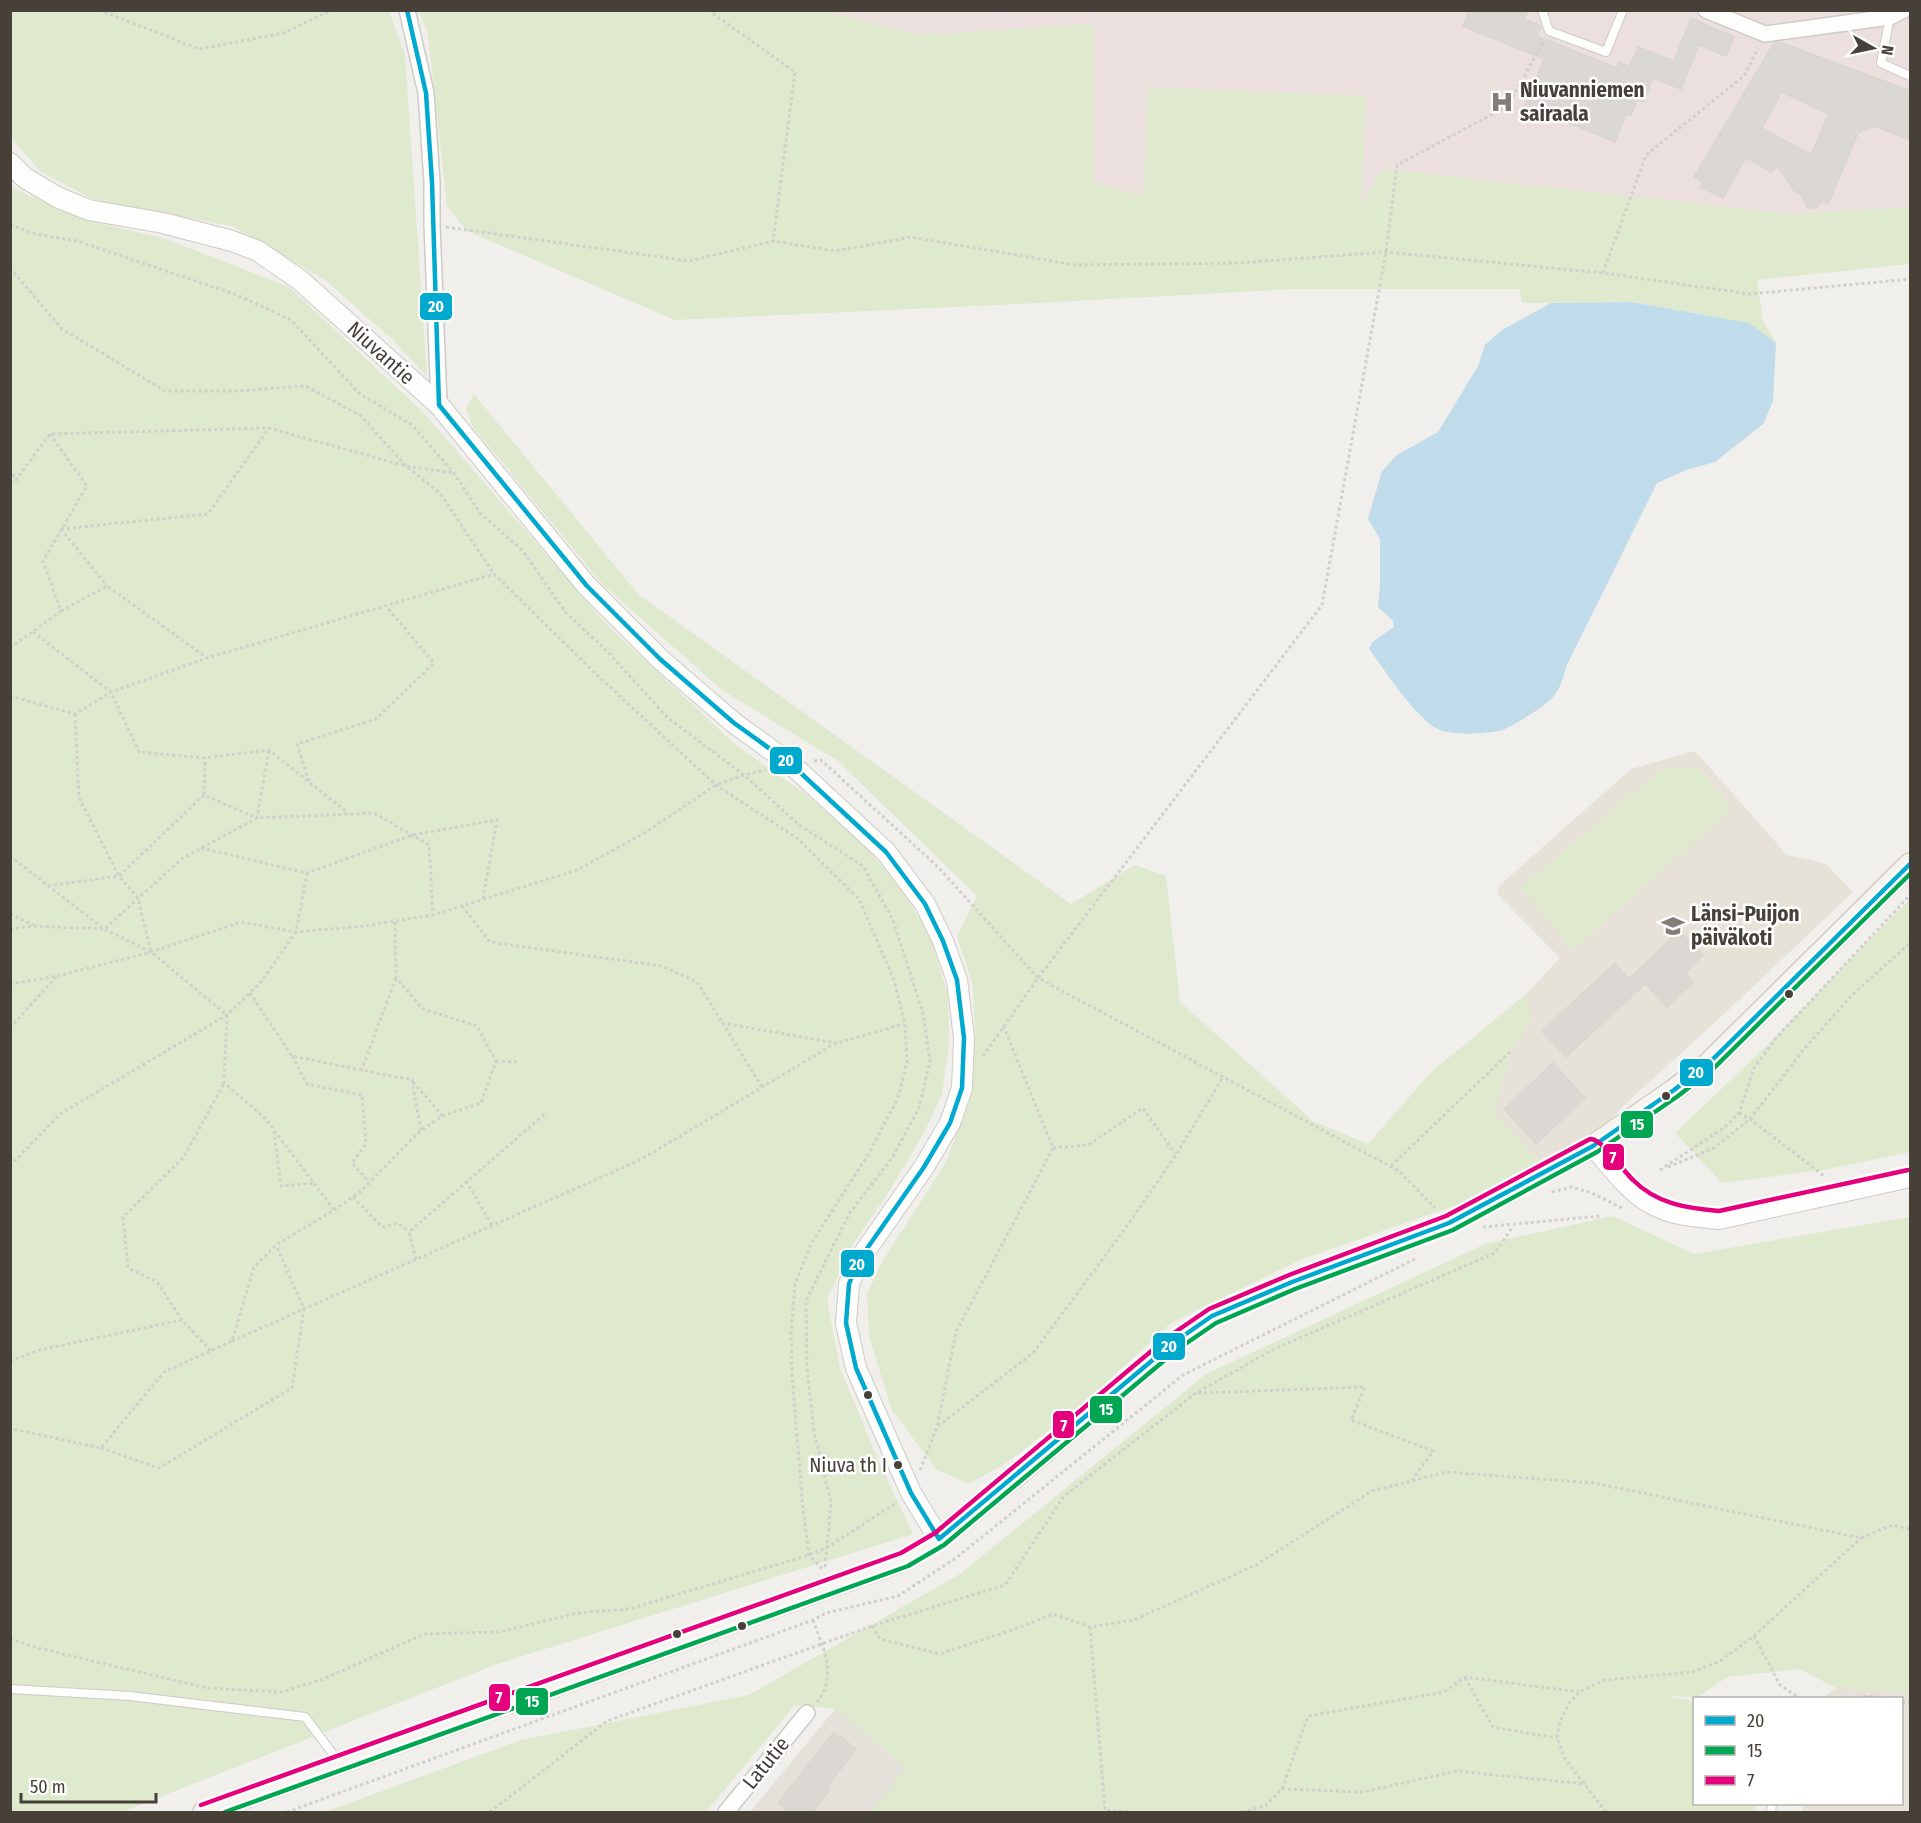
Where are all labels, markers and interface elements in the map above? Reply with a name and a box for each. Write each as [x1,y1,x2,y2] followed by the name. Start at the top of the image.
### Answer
[1843,18,1903,78] north arrow
[1877,44,1897,56] text: N
[1520,77,1645,127] place label: Niuvanniemen sairaala
[1489,89,1515,115] hospital icon: Niuvanniemen sairaala
[419,292,453,321] line badge: 20
[427,297,444,316] text: 20
[342,316,420,390] street label: Niuvantie
[769,746,803,775] line badge: 20
[777,751,794,770] text: 20
[1691,901,1800,951] place label: Länsi-Puijon päiväkoti
[1660,913,1686,939] school or university icon: Länsi-Puijon päiväkoti
[1783,988,1795,1000] unlabelled marker
[1679,1058,1714,1087] line badge: 20
[1687,1063,1704,1082] text: 20
[1660,1090,1672,1102] unlabelled marker
[1620,1110,1654,1139] line badge: 15
[1630,1115,1644,1134] text: 15
[1602,1143,1625,1171] line badge: 7
[1610,1148,1617,1167] text: 7
[840,1249,875,1278] line badge: 20
[848,1255,865,1274] text: 20
[1152,1332,1186,1361] line badge: 20
[1160,1337,1177,1356] text: 20
[862,1389,874,1401] unlabelled marker
[1089,1395,1123,1424] line badge: 15
[1099,1400,1113,1419] text: 15
[1052,1410,1075,1439] line badge: 7
[1061,1416,1068,1435] text: 7
[809,1453,887,1477] place label: Niuva th I
[892,1459,904,1471] marker: Niuva th I
[736,1620,748,1632] unlabelled marker
[671,1628,683,1640] unlabelled marker
[488,1683,511,1712] line badge: 7
[515,1687,549,1716] line badge: 15
[496,1688,503,1707] text: 7
[525,1692,539,1711] text: 15
[1693,1697,1903,1805] legend
[1747,1710,1764,1732] text: 20
[737,1732,795,1794] street label: Latutie
[1747,1740,1762,1762] text: 15
[21,1766,156,1804] scale bar
[1747,1770,1754,1792] text: 7
[30,1776,66,1798] text: 50 m

